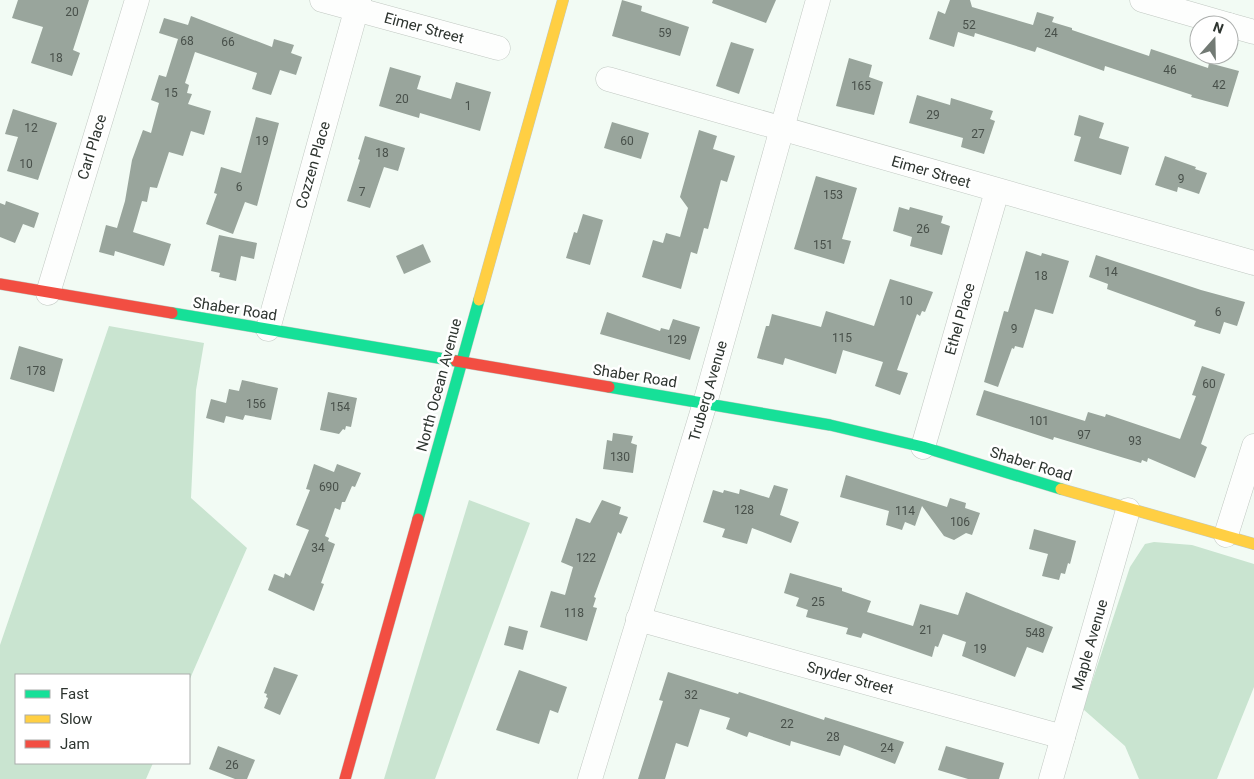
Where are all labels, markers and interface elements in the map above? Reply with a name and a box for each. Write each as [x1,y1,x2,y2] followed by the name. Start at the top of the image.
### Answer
[65,5,79,19] house number: 20
[382,9,466,47] street label: Eimer Street
[1189,15,1239,65] north arrow
[962,18,976,32] house number: 52
[1211,19,1226,37] text: N
[658,26,672,40] house number: 59
[1044,26,1058,40] house number: 24
[180,34,194,48] house number: 68
[221,35,235,49] house number: 66
[49,51,63,65] house number: 18
[1163,63,1177,77] house number: 46
[1212,78,1226,92] house number: 42
[851,79,871,93] house number: 165
[164,86,178,100] house number: 15
[395,92,409,106] house number: 20
[465,99,471,113] house number: 1
[926,108,940,122] house number: 29
[74,112,110,182] street label: Carl Place
[292,119,334,211] street label: Cozzen Place
[24,121,38,135] house number: 12
[971,127,985,141] house number: 27
[255,134,269,148] house number: 19
[620,134,634,148] house number: 60
[375,146,389,160] house number: 18
[889,152,973,192] street label: Eimer Street
[19,157,33,171] house number: 10
[1178,172,1184,186] house number: 9
[236,180,243,194] house number: 6
[359,185,366,199] house number: 7
[823,188,843,202] house number: 153
[916,222,930,236] house number: 26
[813,238,833,252] house number: 151
[1104,265,1118,279] house number: 14
[1034,269,1048,283] house number: 18
[941,281,979,357] street label: Ethel Place
[192,293,278,325] street label: Shaber Road
[899,294,913,308] house number: 10
[1215,305,1222,319] house number: 6
[413,316,465,453] street label: North Ocean Avenue
[1011,322,1017,336] house number: 9
[832,331,852,345] house number: 115
[667,333,687,347] house number: 129
[685,338,731,444] street label: Truberg Avenue
[592,360,678,392] street label: Shaber Road
[26,364,46,378] house number: 178
[1202,377,1216,391] house number: 60
[246,397,266,411] house number: 156
[330,400,350,414] house number: 154
[1029,414,1049,428] house number: 101
[1077,428,1091,442] house number: 97
[1128,434,1142,448] house number: 93
[988,443,1074,485] street label: Shaber Road
[610,450,630,464] house number: 130
[319,480,339,494] house number: 690
[734,503,754,517] house number: 128
[895,504,915,518] house number: 114
[950,515,970,529] house number: 106
[311,541,325,555] house number: 34
[576,551,596,565] house number: 122
[811,595,825,609] house number: 25
[1068,597,1112,693] street label: Maple Avenue
[564,606,584,620] house number: 118
[919,623,933,637] house number: 21
[1025,626,1045,640] house number: 548
[973,642,987,656] house number: 19
[805,658,895,698] street label: Snyder Street
[15,674,190,764] legend
[60,685,89,703] text: Fast
[684,688,698,702] house number: 32
[60,710,92,728] text: Slow
[780,717,794,731] house number: 22
[826,730,840,744] house number: 28
[60,735,90,753] text: Jam
[880,741,894,755] house number: 24
[225,758,239,772] house number: 26

